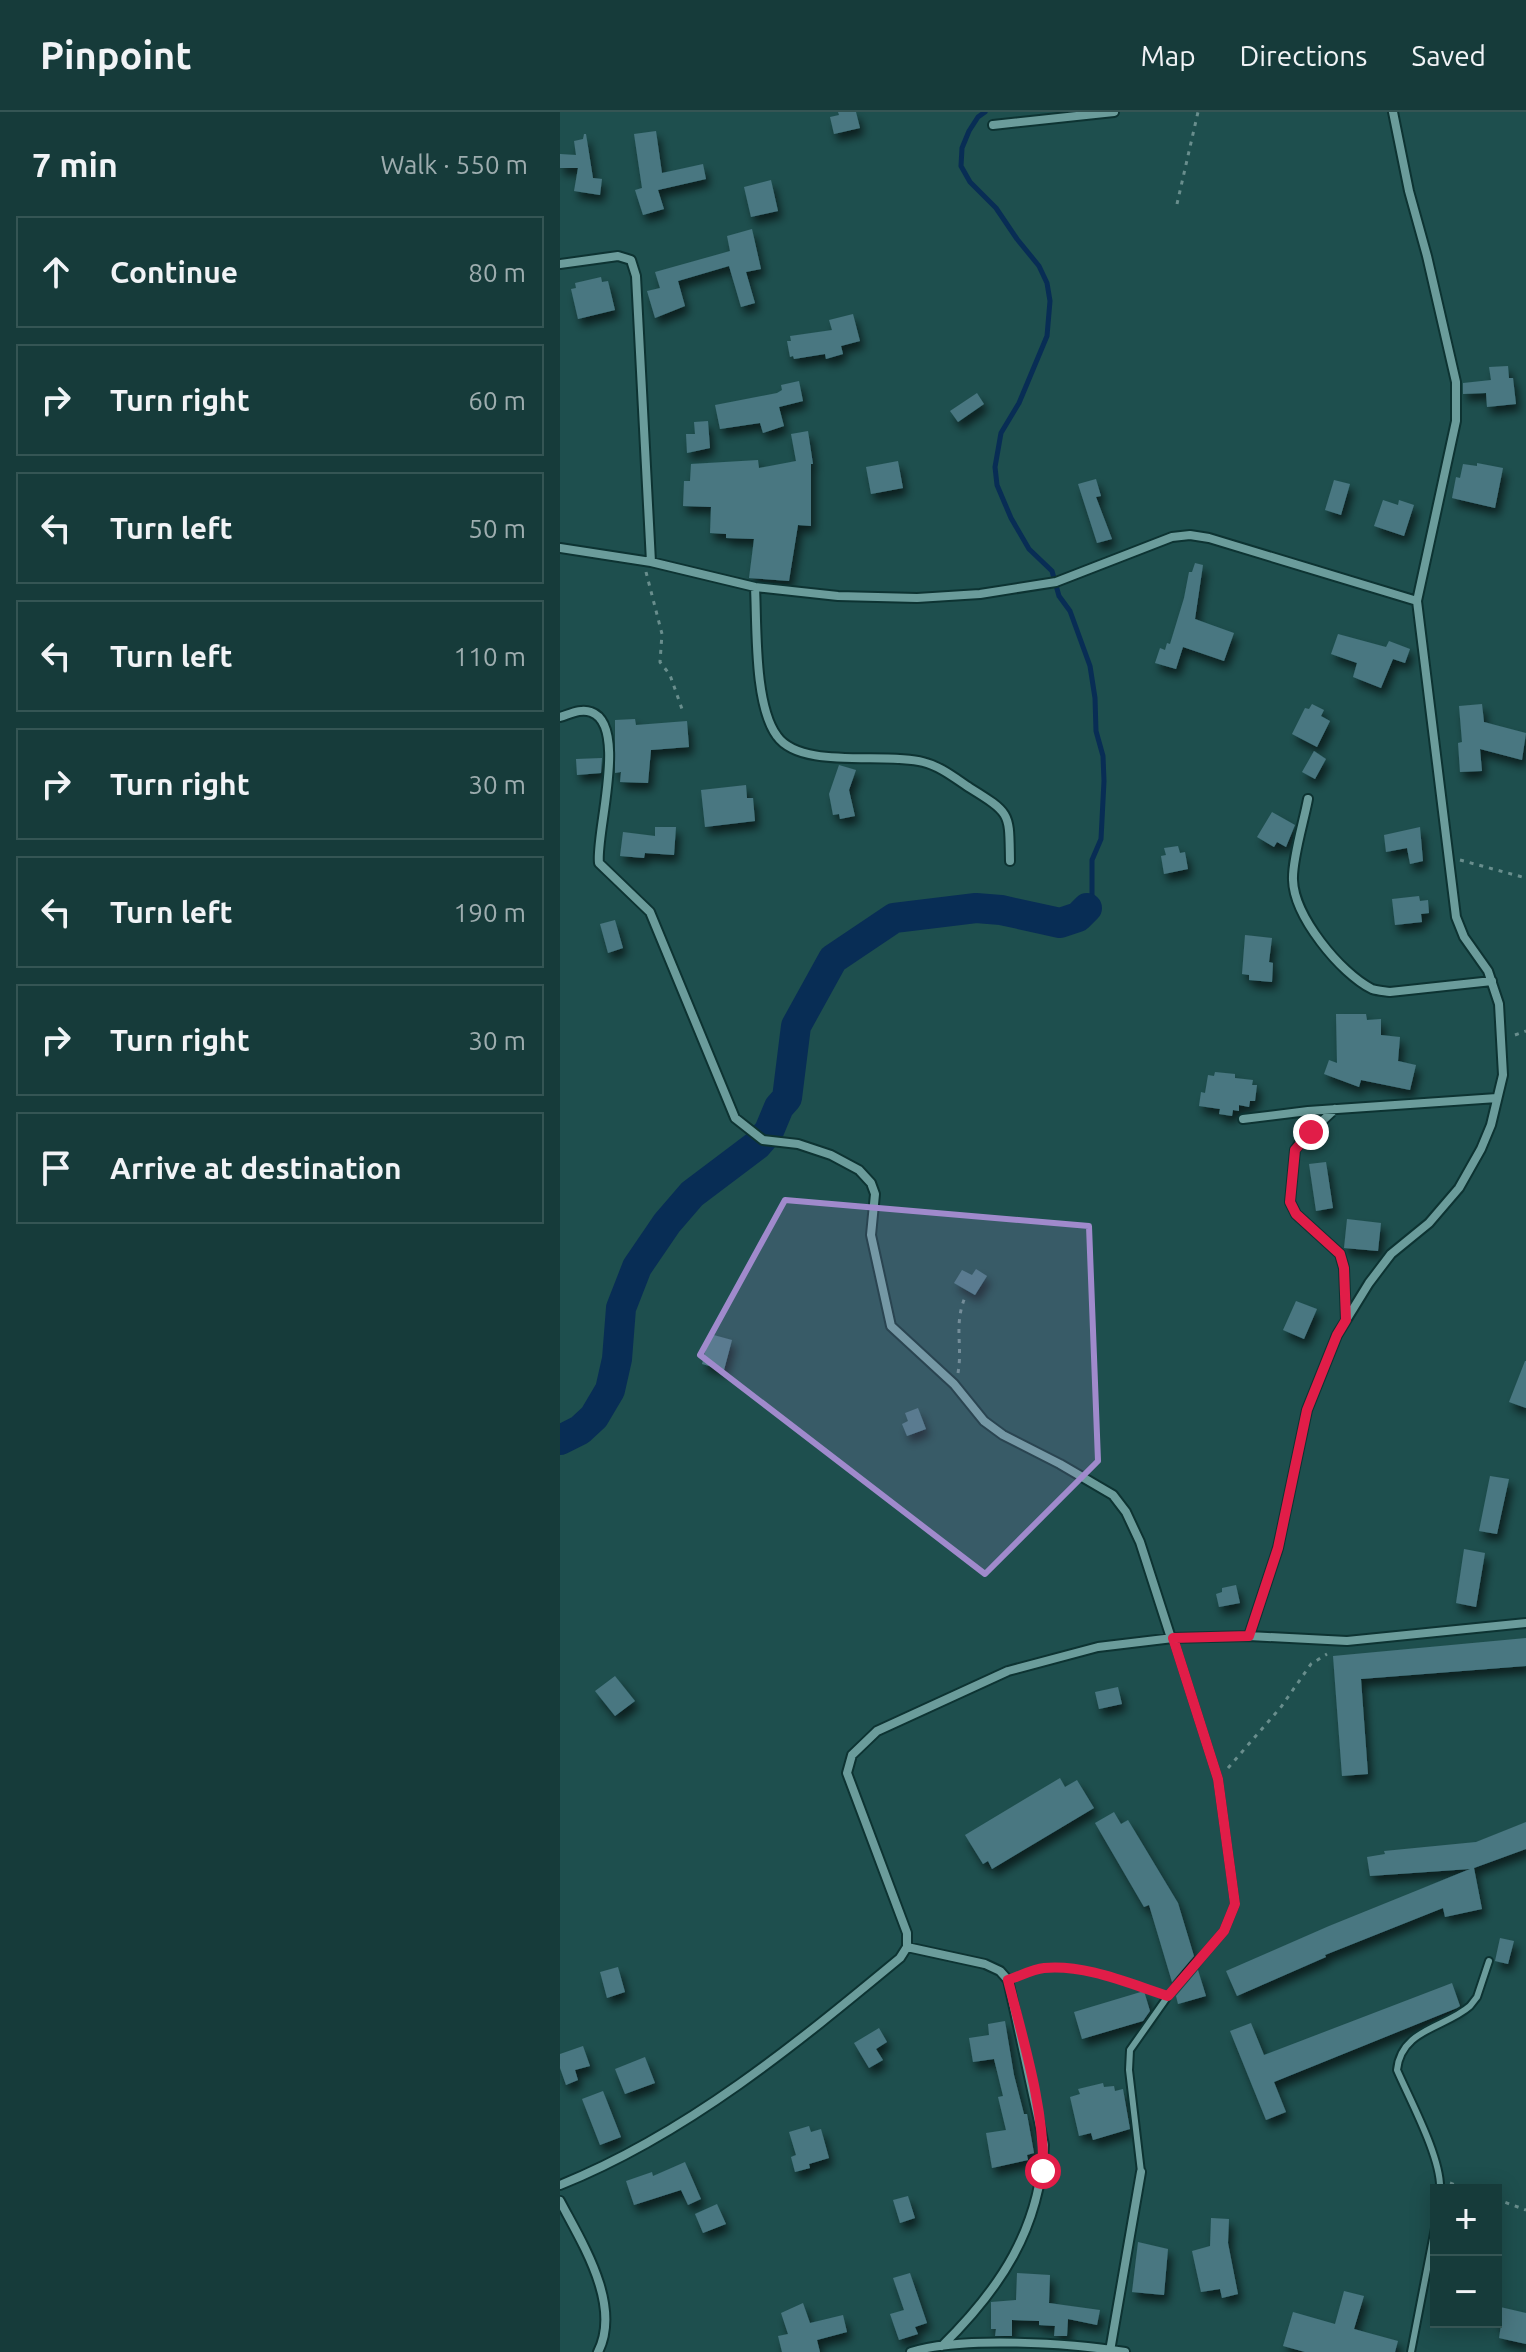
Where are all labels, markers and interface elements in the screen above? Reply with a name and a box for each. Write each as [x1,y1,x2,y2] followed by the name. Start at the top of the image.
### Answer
[40,34,192,76] text: Pinpoint
[1140,40,1196,71] text: Map
[1240,40,1367,71] text: Directions
[1411,40,1486,71] text: Saved
[32,145,118,183] text: 7 min
[380,150,528,179] text: Walk · 550 m
[34,250,78,294] icon: ahead
[110,255,238,289] text: Continue
[468,258,526,287] text: 80 m
[34,378,78,422] icon: right
[110,383,250,417] text: Turn right
[468,386,526,415] text: 60 m
[34,506,78,550] icon: left
[110,511,232,545] text: Turn left
[468,514,526,543] text: 50 m
[34,634,78,678] icon: left
[110,639,232,673] text: Turn left
[454,642,526,671] text: 110 m
[34,762,78,806] icon: right
[110,767,250,801] text: Turn right
[468,770,526,799] text: 30 m
[34,890,78,934] icon: left
[110,895,232,929] text: Turn left
[454,898,526,927] text: 190 m
[34,1018,78,1062] icon: right
[110,1023,250,1057] text: Turn right
[468,1026,526,1055] text: 30 m
[1293,1114,1329,1150] route end
[34,1146,78,1190] icon: arrive
[110,1151,402,1185] text: Arrive at destination
[1025,2153,1061,2189] route start
[1430,2184,1502,2328] map controls
[1430,2184,1502,2256] button: +
[1430,2256,1502,2328] button: −

